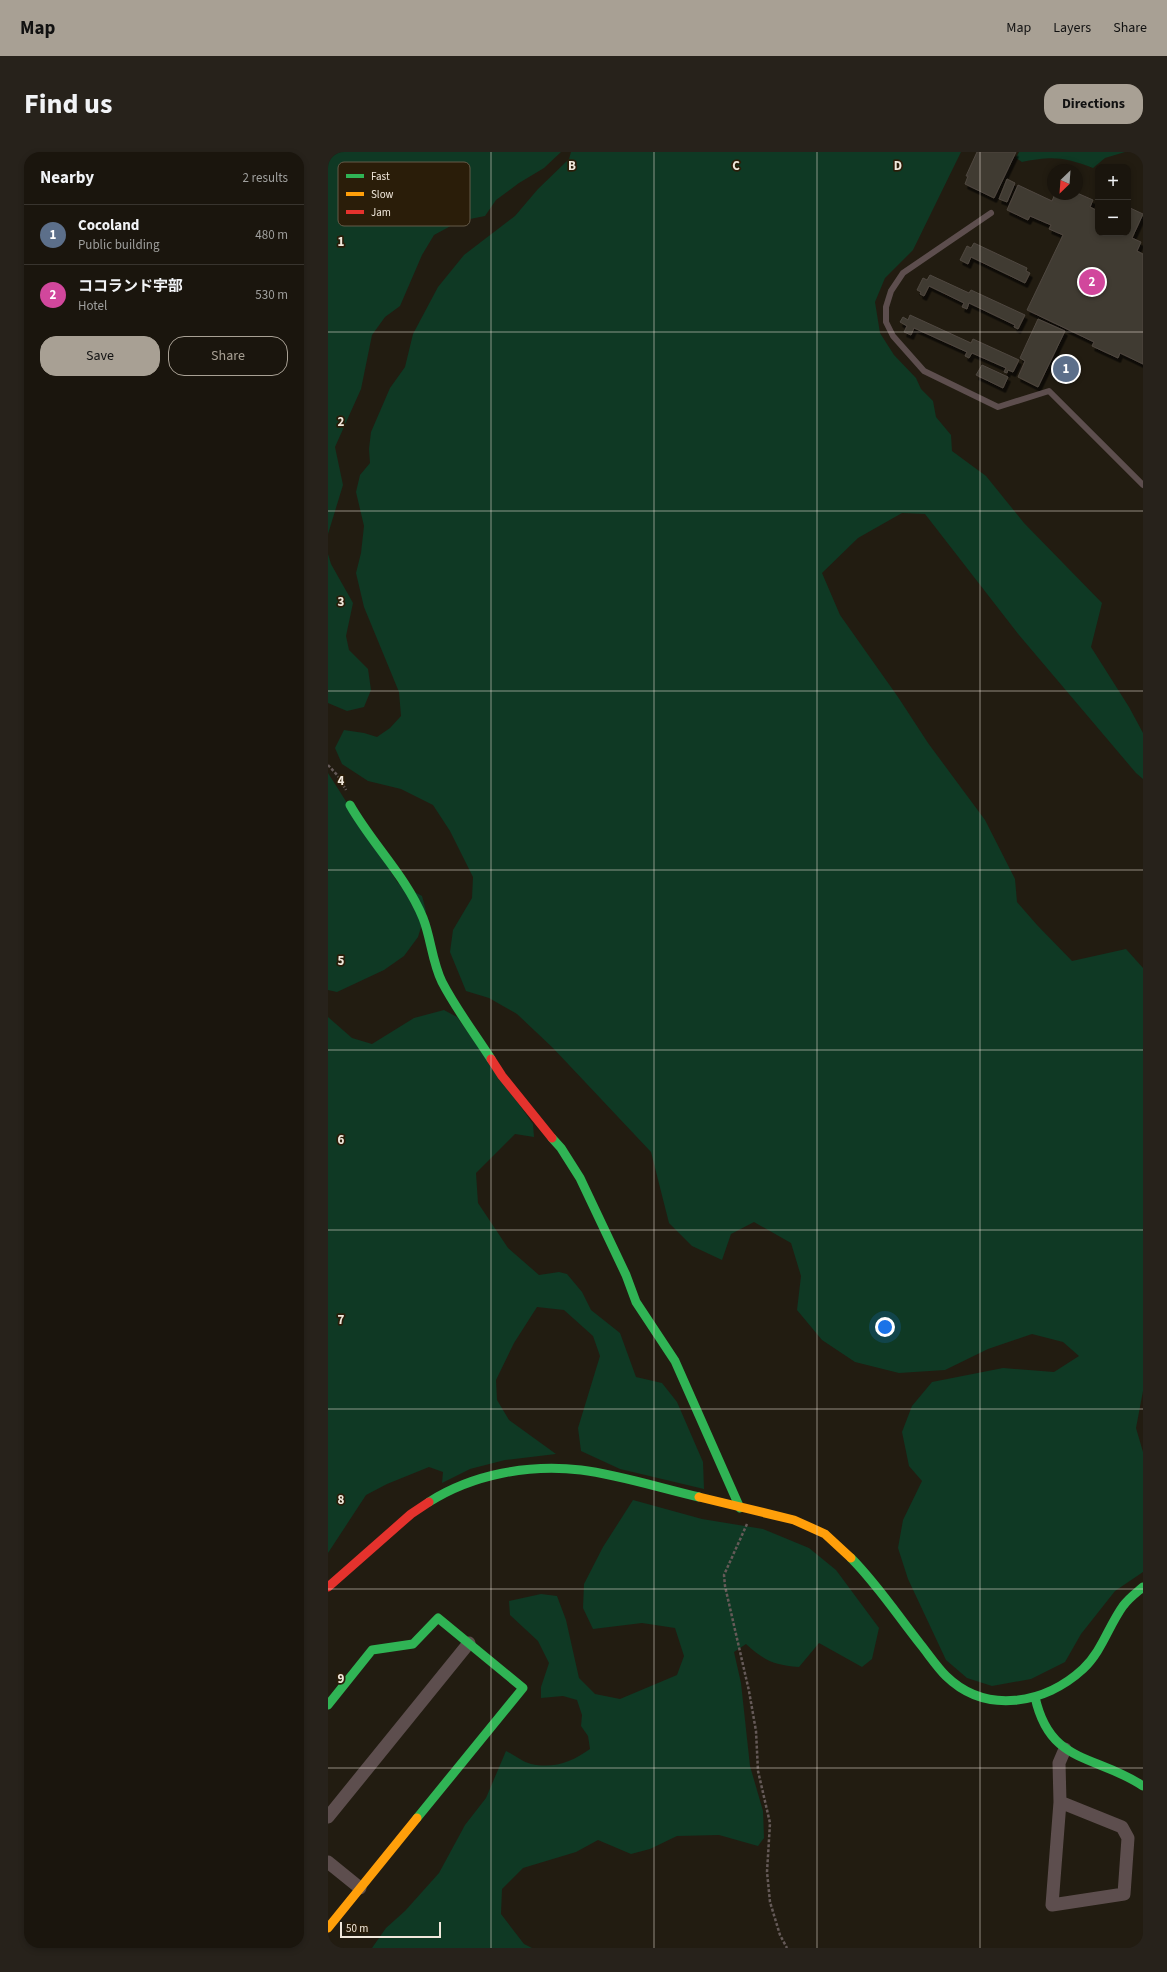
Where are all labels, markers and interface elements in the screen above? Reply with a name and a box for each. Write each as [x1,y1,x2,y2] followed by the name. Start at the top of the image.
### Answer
[20,15,55,42] text: Map
[1006,18,1031,38] text: Map
[1053,18,1091,38] text: Layers
[1113,18,1147,38] text: Share
[24,84,112,124] text: Find us
[1044,84,1143,124] button: Directions
[568,157,576,175] text: B
[732,157,740,175] text: C
[894,157,902,175] text: D
[338,162,470,226] legend
[1047,164,1083,200] north arrow
[1095,164,1131,236] map controls
[1095,164,1131,200] button: +
[40,166,94,190] text: Nearby
[243,169,288,187] text: 2 results
[371,169,390,184] text: Fast
[371,187,394,202] text: Slow
[1095,200,1131,236] button: −
[371,205,391,220] text: Jam
[78,215,139,236] text: Cocoland
[50,226,56,244] text: 1
[255,226,288,244] text: 480 m
[338,233,345,251] text: 1
[78,236,160,254] text: Public building
[1079,267,1105,297] pin: 2
[78,276,183,297] text: ココランド宇部
[50,286,56,304] text: 2
[255,286,288,304] text: 530 m
[78,297,107,315] text: Hotel
[40,336,160,376] button: Save
[168,336,288,376] button: Share
[1053,354,1079,384] pin: 1
[338,413,345,431] text: 2
[338,593,345,611] text: 3
[338,772,345,790] text: 4
[338,952,345,970] text: 5
[338,1131,345,1149] text: 6
[338,1311,345,1329] text: 7
[875,1317,895,1337] your location
[338,1491,345,1509] text: 8
[338,1670,345,1688] text: 9
[340,1920,441,1939] scale bar
[346,1921,368,1936] text: 50 m

